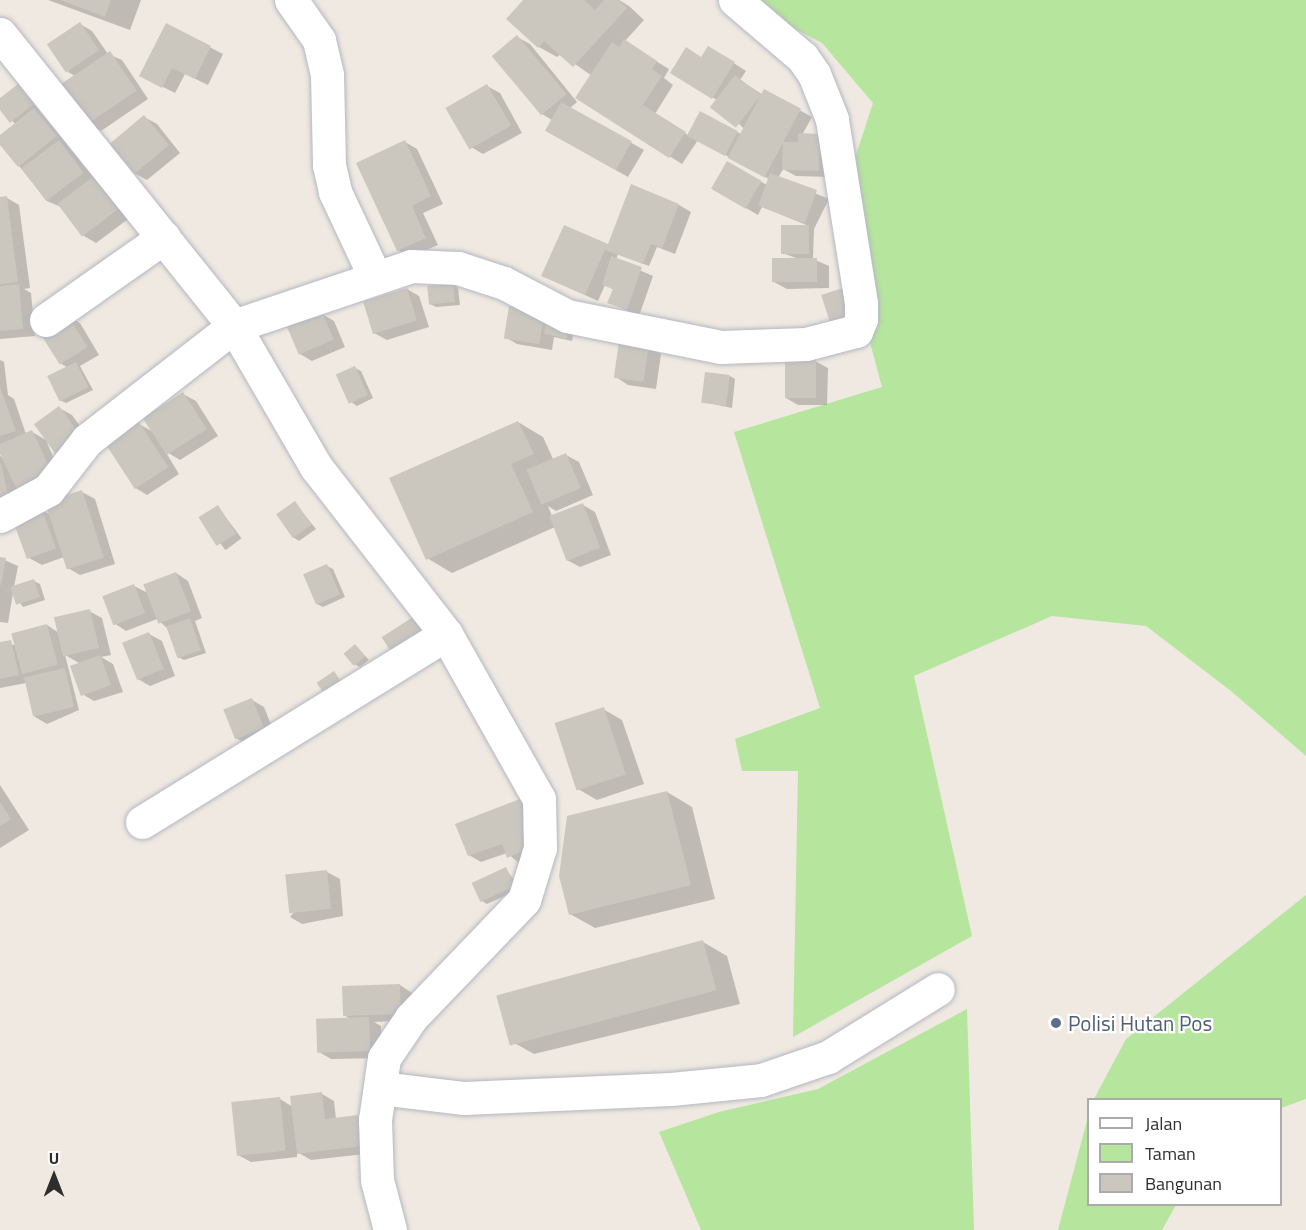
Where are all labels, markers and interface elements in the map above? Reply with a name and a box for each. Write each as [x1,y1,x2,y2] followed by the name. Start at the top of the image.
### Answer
[1068,1010,1212,1036] place label: Polisi Hutan Pos
[1049,1016,1063,1030] marker: Polisi Hutan Pos
[1087,1098,1282,1206] legend
[1145,1110,1182,1137] text: Jalan
[1145,1140,1196,1167] text: Taman
[24,1146,84,1206] north arrow
[49,1146,59,1170] text: U
[1145,1170,1222,1197] text: Bangunan

